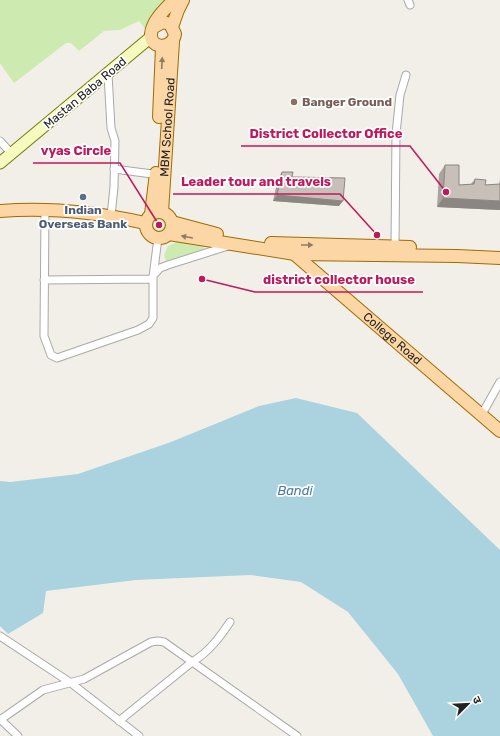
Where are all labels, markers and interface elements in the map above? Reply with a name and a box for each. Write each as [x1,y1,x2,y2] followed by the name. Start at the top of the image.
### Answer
[41,54,129,132] street label: Mastan Baba Road
[158,57,165,69] one-way arrow
[157,77,178,177] street label: MBM School Road
[302,95,392,109] place label: Banger Ground
[289,97,299,107] marker: Banger Ground
[241,121,410,146] callout: District Collector Office
[250,126,403,141] text: District Collector Office
[33,138,120,163] callout: vyas Circle
[41,143,112,158] text: vyas Circle
[173,169,340,194] callout: Leader tour and travels
[181,174,331,189] text: Leader tour and travels
[78,192,88,202] marker: Indian Overseas Bank
[39,203,127,231] place label: Indian Overseas Bank
[181,234,194,240] one-way arrow
[301,242,314,248] one-way arrow
[255,267,423,292] callout: district collector house
[263,272,415,287] text: district collector house
[360,309,424,367] street label: College Road
[277,483,313,498] water label: Bandi
[448,684,488,724] north arrow
[469,695,484,706] text: उ

